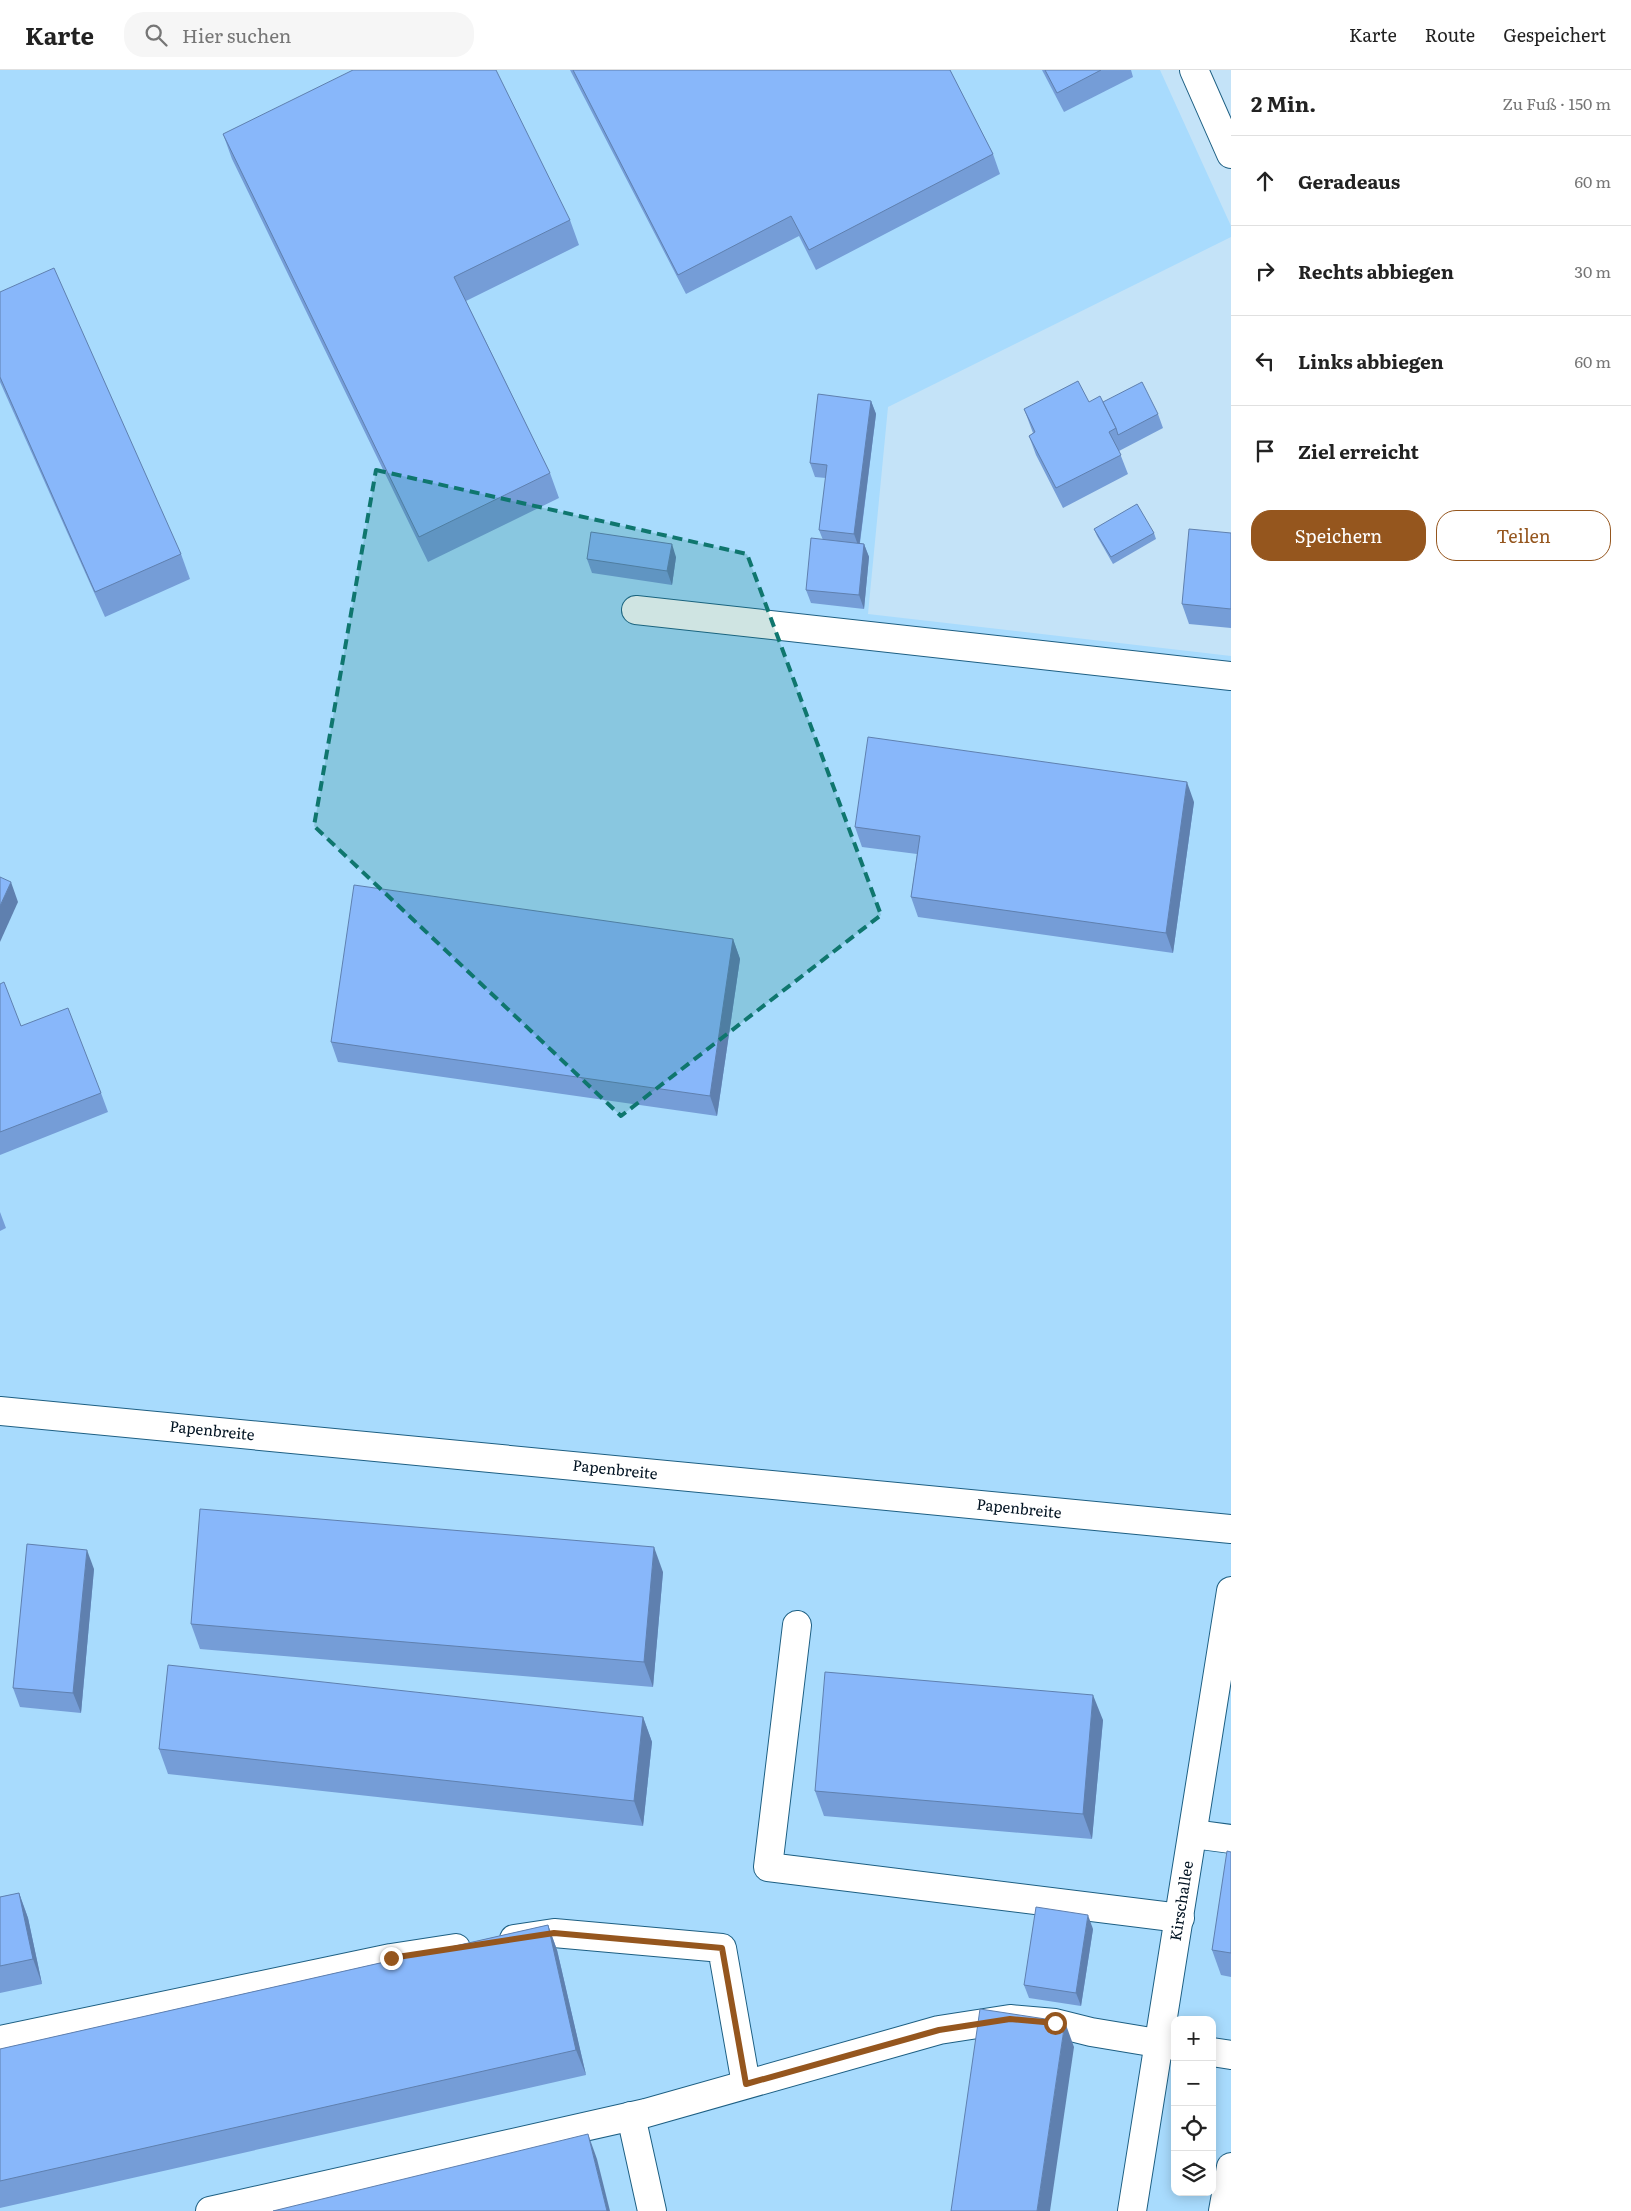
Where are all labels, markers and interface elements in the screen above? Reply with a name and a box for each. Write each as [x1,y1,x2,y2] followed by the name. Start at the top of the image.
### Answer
[124,12,474,57] search box
[25,17,94,52] text: Karte
[142,21,170,49] icon: search
[182,21,291,49] text: Hier suchen
[1349,21,1397,48] text: Karte
[1425,21,1475,48] text: Route
[1503,21,1606,48] text: Gespeichert
[1251,87,1316,118] text: 2 Min.
[1502,91,1611,115] text: Zu Fuß · 150 m
[1251,167,1279,195] icon: ahead
[1298,167,1400,195] text: Geradeaus
[1574,169,1611,193] text: 60 m
[1251,257,1279,285] icon: right
[1298,257,1454,285] text: Rechts abbiegen
[1574,259,1611,283] text: 30 m
[1251,347,1279,375] icon: left
[1298,347,1444,375] text: Links abbiegen
[1574,349,1611,373] text: 60 m
[1251,437,1279,465] icon: arrive
[1298,437,1419,465] text: Ziel erreicht
[1251,510,1426,561] button: Speichern
[1436,510,1611,561] button: Teilen
[169,1414,256,1445] street label: Papenbreite
[572,1453,659,1484] street label: Papenbreite
[976,1492,1063,1523] street label: Papenbreite
[1163,1859,1198,1943] street label: Kirschallee
[380,1947,403,1970] route end
[1044,2012,1067,2035] route start
[1171,2016,1216,2196] map controls
[1171,2016,1216,2061] button: +
[1171,2061,1216,2106] button: −
[1171,2106,1216,2151] button: locate
[1171,2151,1216,2196] button: layers

